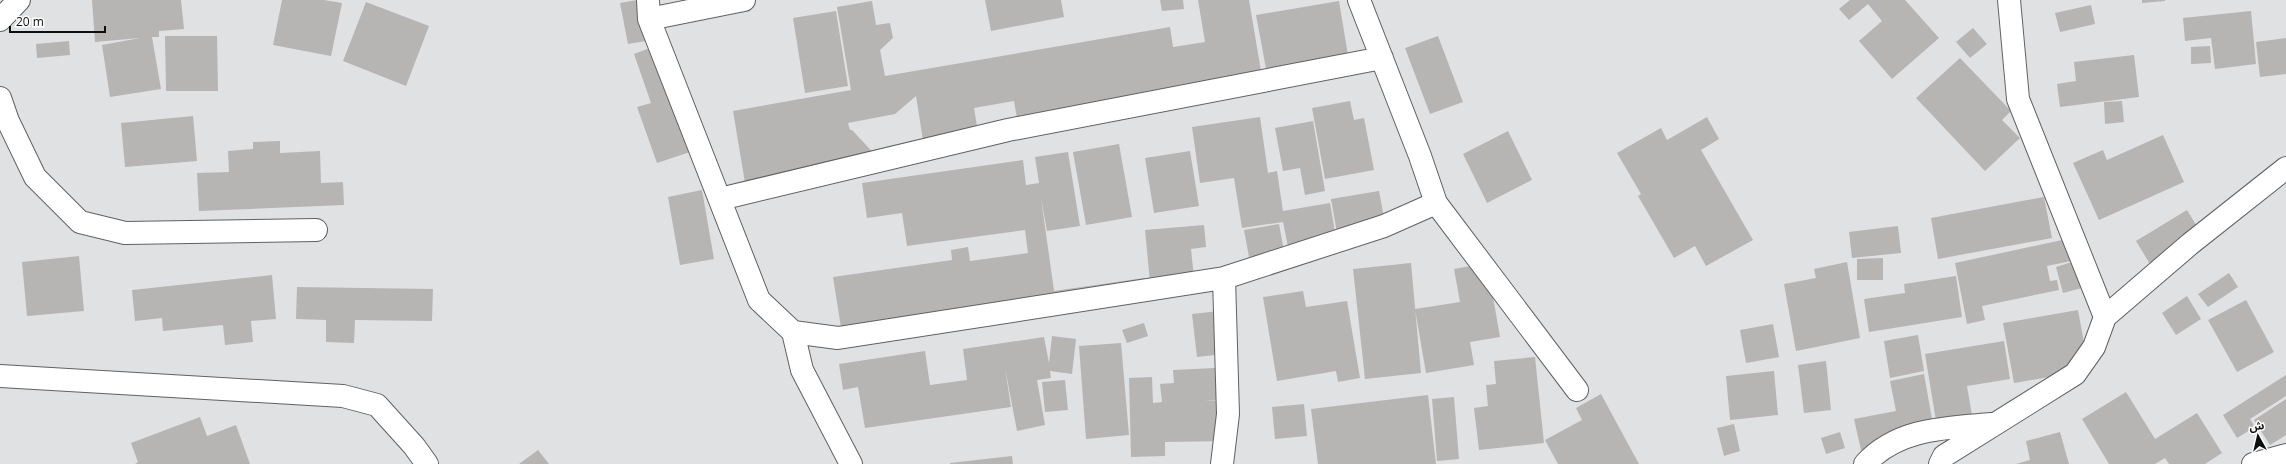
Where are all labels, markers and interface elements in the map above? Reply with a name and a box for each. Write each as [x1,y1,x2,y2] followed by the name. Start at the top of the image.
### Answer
[10,8,105,34] scale bar
[16,13,44,30] text: 20 m
[2238,416,2278,456] north arrow
[2248,417,2265,434] text: ش

